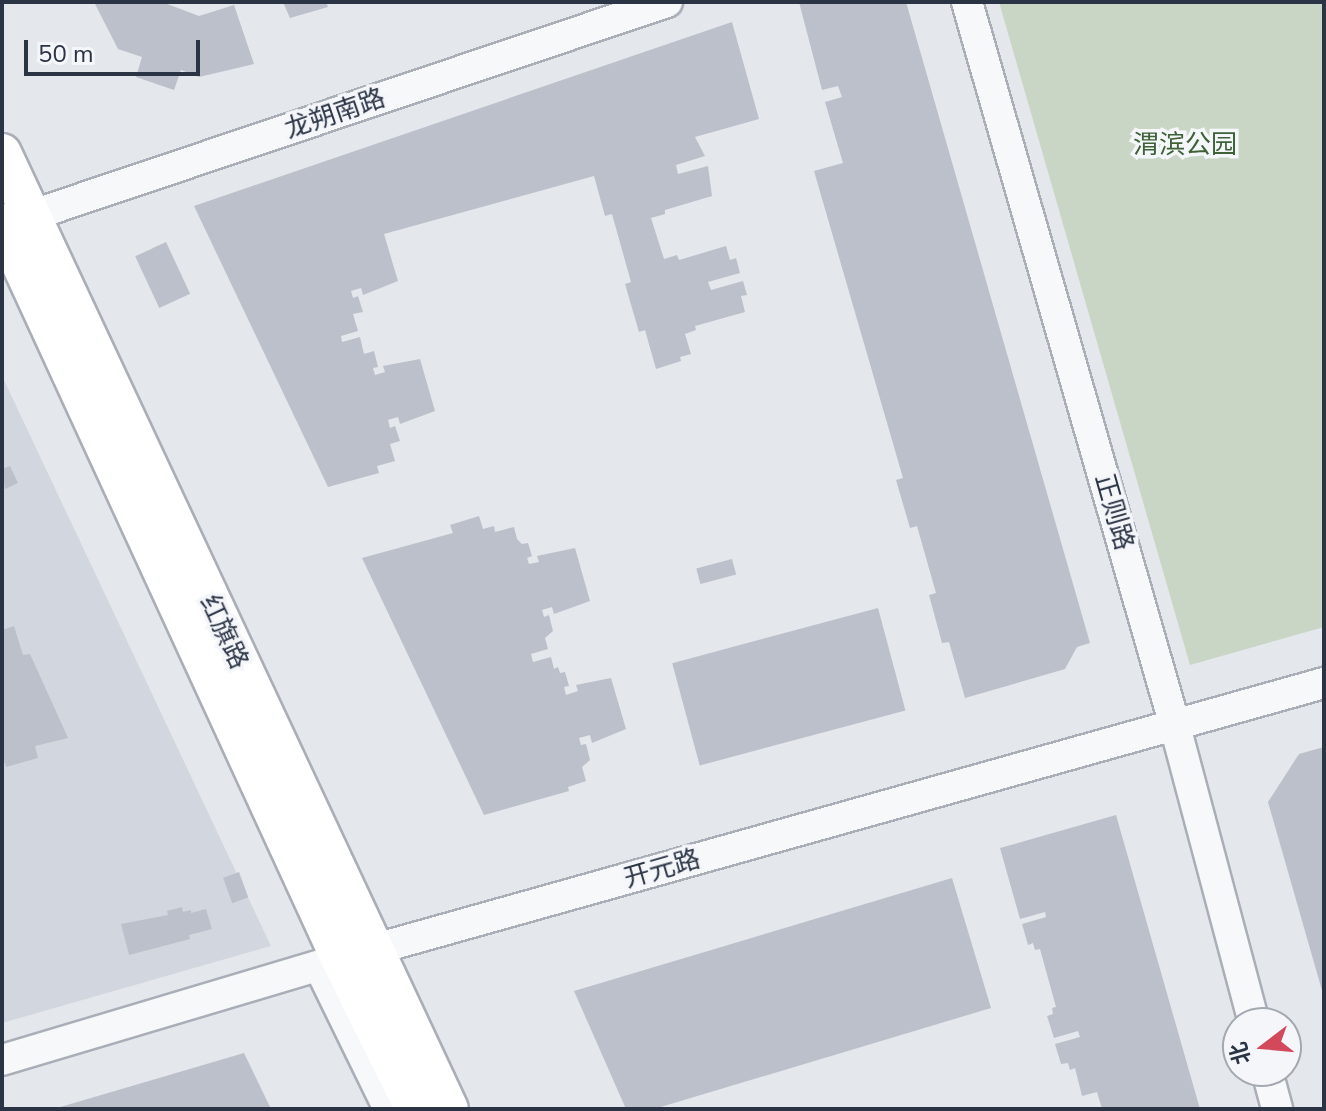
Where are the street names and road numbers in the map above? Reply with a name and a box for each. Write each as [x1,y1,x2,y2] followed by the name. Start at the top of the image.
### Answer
[281,82,389,146] street label: 龙朔南路
[1088,470,1140,554] street label: 正则路
[193,590,255,674] street label: 红旗路
[620,843,704,895] street label: 开元路

